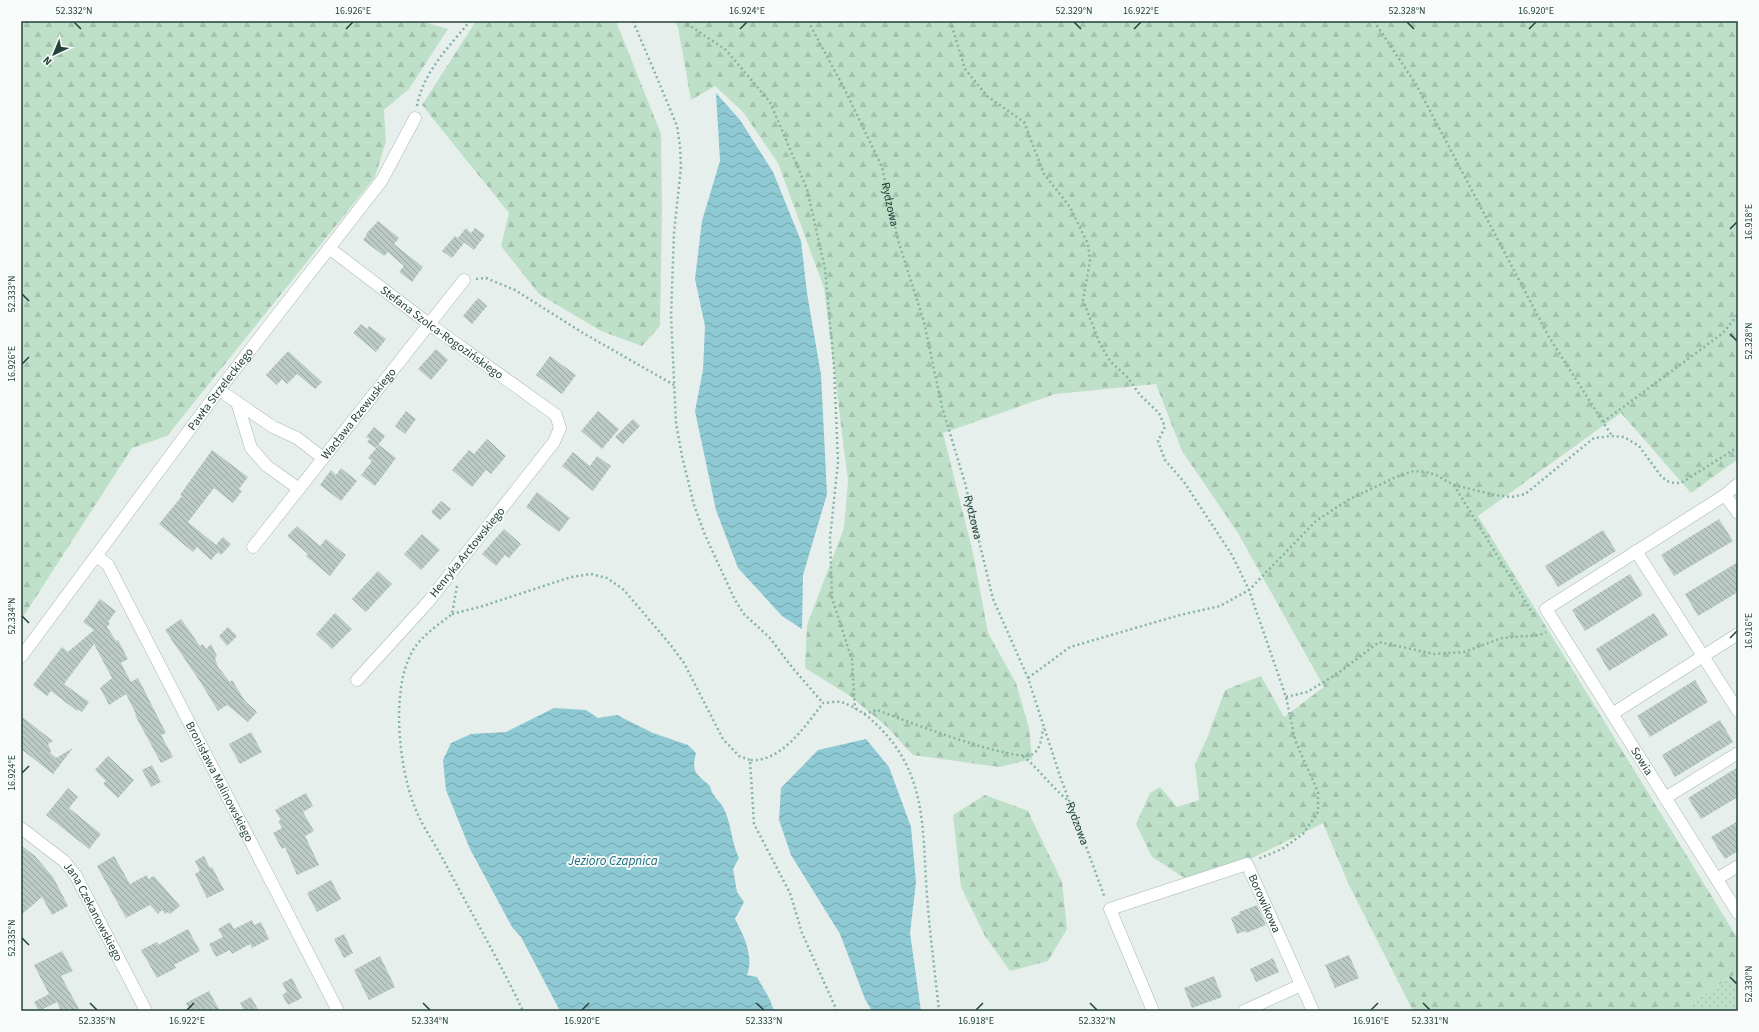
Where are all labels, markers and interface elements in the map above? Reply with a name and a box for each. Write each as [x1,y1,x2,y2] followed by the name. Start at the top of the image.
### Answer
[55,4,93,18] text: 52.332°N
[335,4,371,18] text: 16.926°E
[729,4,765,18] text: 16.924°E
[1055,4,1093,18] text: 52.329°N
[1123,4,1159,18] text: 16.922°E
[1388,4,1426,18] text: 52.328°N
[1518,4,1554,18] text: 16.920°E
[34,34,74,74] north arrow
[40,53,55,69] text: N
[877,181,903,228] street label: Rydzowa
[1742,204,1756,240] text: 16.918°E
[5,275,19,313] text: 52.333°N
[377,282,507,384] street label: Stefana Szolca-Rogozińskiego
[1742,322,1756,360] text: 52.328°N
[184,344,258,434] street label: Pawła Strzeleckiego
[5,346,19,382] text: 16.926°E
[317,365,400,463] street label: Wacława Rzewuskiego
[959,493,986,541] street label: Rydzowa
[426,504,509,601] street label: Henryka Arctowskiego
[5,597,19,635] text: 52.334°N
[1742,613,1756,649] text: 16.916°E
[181,719,257,845] street label: Bronisława Malinowskiego
[1626,744,1657,779] street label: Sowia
[5,755,19,791] text: 16.924°E
[1061,799,1093,848] street label: Rydzowa
[567,852,658,870] water label: Jezioro Czapnica
[59,859,127,964] street label: Jana Czekanowskiego
[1244,872,1285,936] street label: Borowikowa
[5,919,19,957] text: 52.335°N
[1742,965,1756,1003] text: 52.330°N
[78,1014,116,1028] text: 52.335°N
[169,1014,205,1028] text: 16.922°E
[411,1014,449,1028] text: 52.334°N
[564,1014,600,1028] text: 16.920°E
[745,1014,783,1028] text: 52.333°N
[958,1014,994,1028] text: 16.918°E
[1078,1014,1116,1028] text: 52.332°N
[1353,1014,1389,1028] text: 16.916°E
[1411,1014,1449,1028] text: 52.331°N

